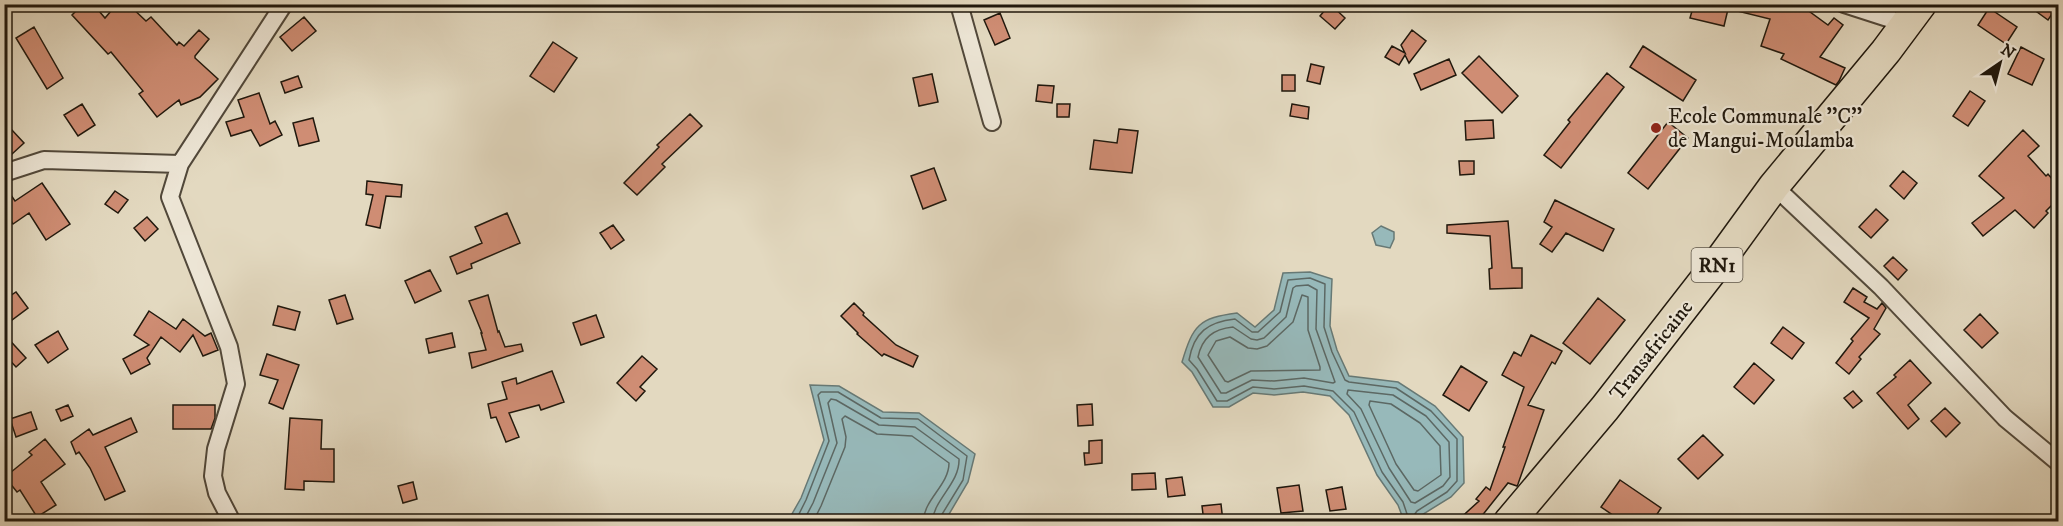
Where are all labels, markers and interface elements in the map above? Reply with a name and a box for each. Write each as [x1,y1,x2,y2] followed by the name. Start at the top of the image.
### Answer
[1970,33,2030,93] north arrow
[1997,40,2019,63] text: N
[1668,104,1862,154] place label: Ecole Communale ''C'' de Mangui-Moulamba
[1649,121,1663,135] marker: Ecole Communale ''C'' de Mangui-Moulamba
[1692,248,1742,282] road number: RN1
[1605,295,1699,406] street label: Transafricaine

